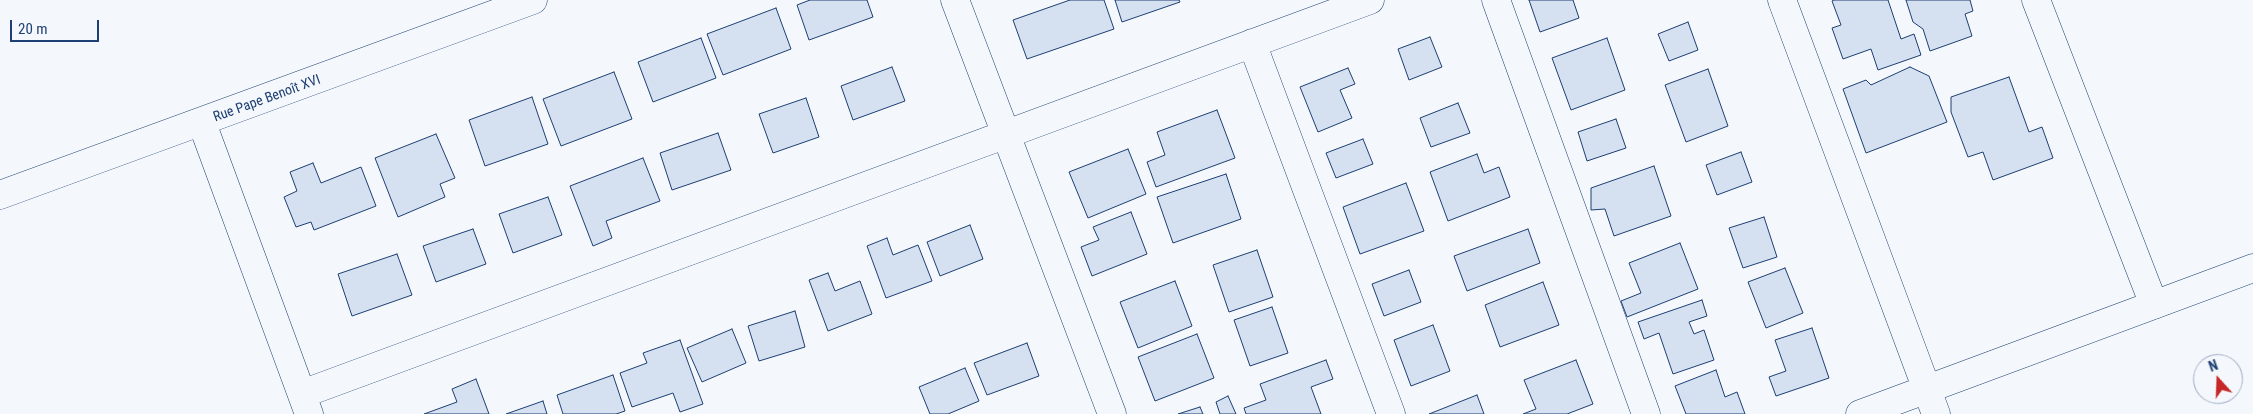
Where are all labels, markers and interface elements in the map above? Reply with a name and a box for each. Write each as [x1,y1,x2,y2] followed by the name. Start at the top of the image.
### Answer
[12,10,101,42] scale bar
[18,20,48,38] text: 20 m
[211,72,323,126] street label: Rue Pape Benoît XVI
[2193,354,2243,404] north arrow
[2206,357,2220,375] text: N

